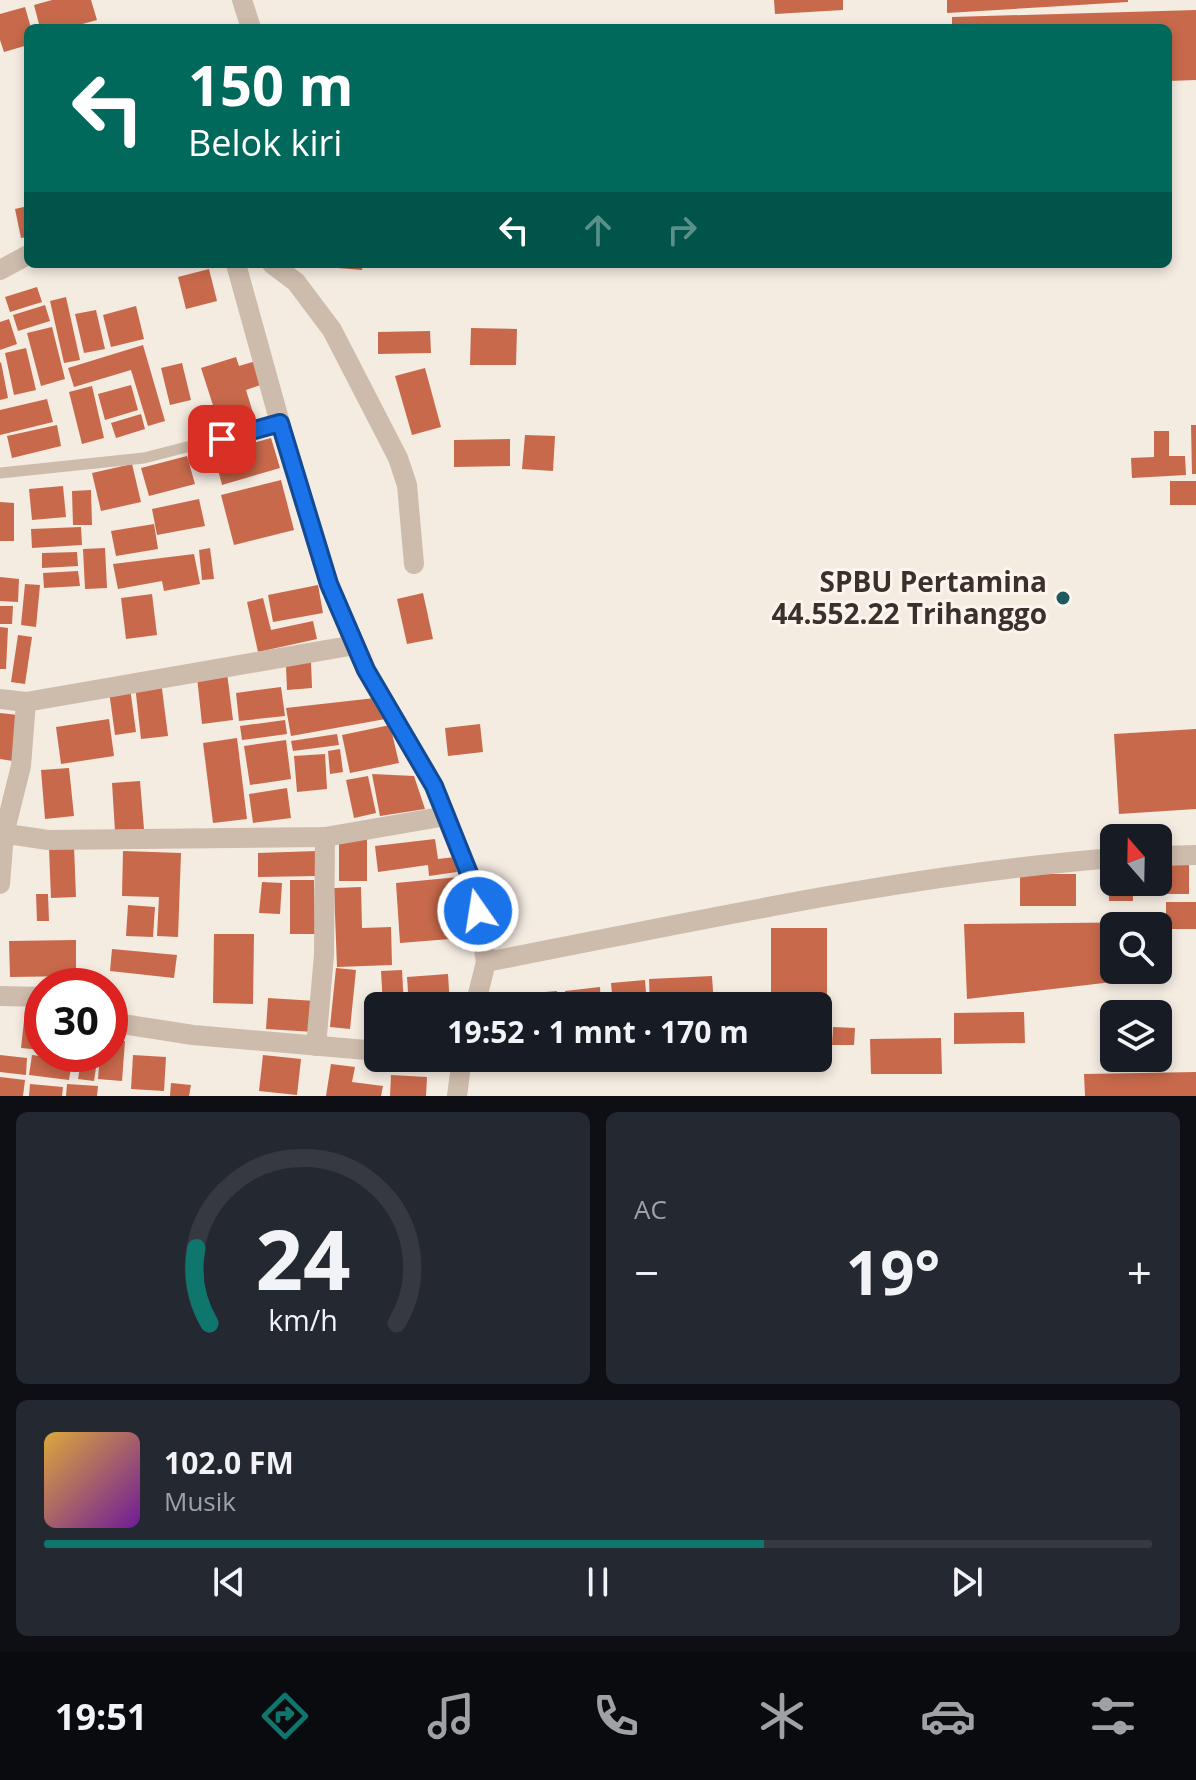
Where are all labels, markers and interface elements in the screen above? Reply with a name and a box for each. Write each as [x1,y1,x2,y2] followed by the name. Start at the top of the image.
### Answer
[188,46,354,122] text: 150 m
[56,56,160,160] icon: left
[188,118,342,167] text: Belok kiri
[492,208,536,252] icon: left
[576,208,620,252] icon: ahead
[660,208,704,252] icon: right
[188,405,256,473] pin
[200,417,244,461] icon: arrive
[772,562,1047,632] place label: SPBU Pertamina 44.552.22 Trihanggo
[1054,589,1072,607] marker: SPBU Pertamina 44.552.22 Trihanggo
[1100,824,1172,896] north arrow
[1100,824,1172,1072] map controls
[436,869,520,953] position arrow
[1100,912,1172,984] button: search
[24,968,128,1072] speed limit sign: 30
[1100,1000,1172,1072] button: layers
[447,1011,749,1052] text: 19:52 · 1 mnt · 170 m
[634,1191,667,1227] text: AC
[255,1201,351,1314] text: 24
[846,1231,940,1313] text: 19°
[634,1242,659,1302] text: −
[1127,1242,1152,1302] text: +
[268,1300,338,1339] text: km/h
[164,1442,294,1483] text: 102.0 FM
[164,1483,236,1519] text: Musik
[207,1560,251,1604] icon: previous
[576,1560,620,1604] icon: pause
[945,1560,989,1604] icon: next
[257,1688,313,1744] icon: directions
[423,1688,479,1744] icon: music
[588,1688,644,1744] icon: phone
[754,1688,810,1744] icon: climate
[920,1688,976,1744] icon: car
[1085,1688,1141,1744] icon: filters
[55,1692,147,1741] text: 19:51

